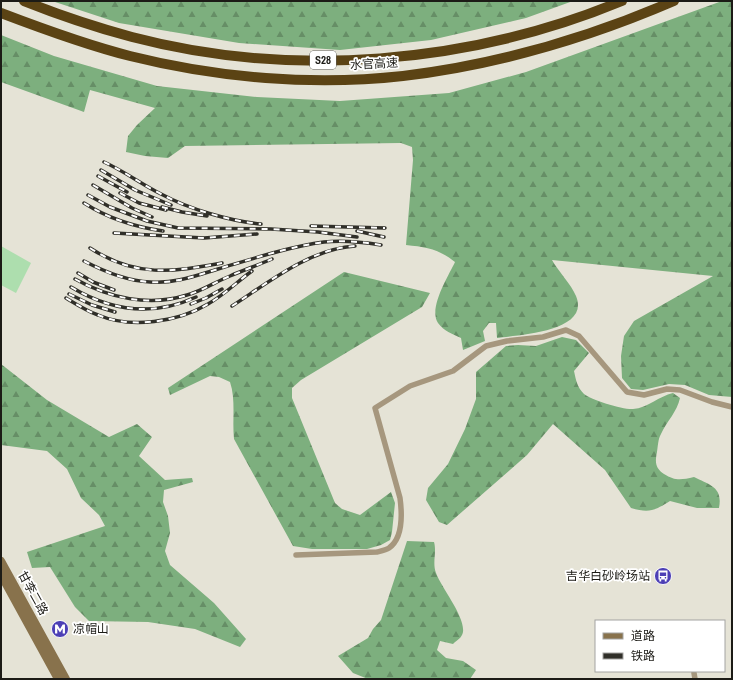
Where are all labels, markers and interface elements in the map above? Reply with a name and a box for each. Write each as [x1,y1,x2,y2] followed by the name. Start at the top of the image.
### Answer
[310,51,336,69] road number: S28
[350,55,398,73] street label: 水官高速
[653,566,673,586] bus stop icon: 吉华白砂岭场站
[14,568,52,618] street label: 甘李二路
[566,568,650,584] place label: 吉华白砂岭场站
[50,619,70,639] metro station icon: 凉帽山
[595,620,725,672] legend
[73,621,109,637] place label: 凉帽山
[631,628,655,644] text: 道路
[631,648,655,664] text: 铁路

